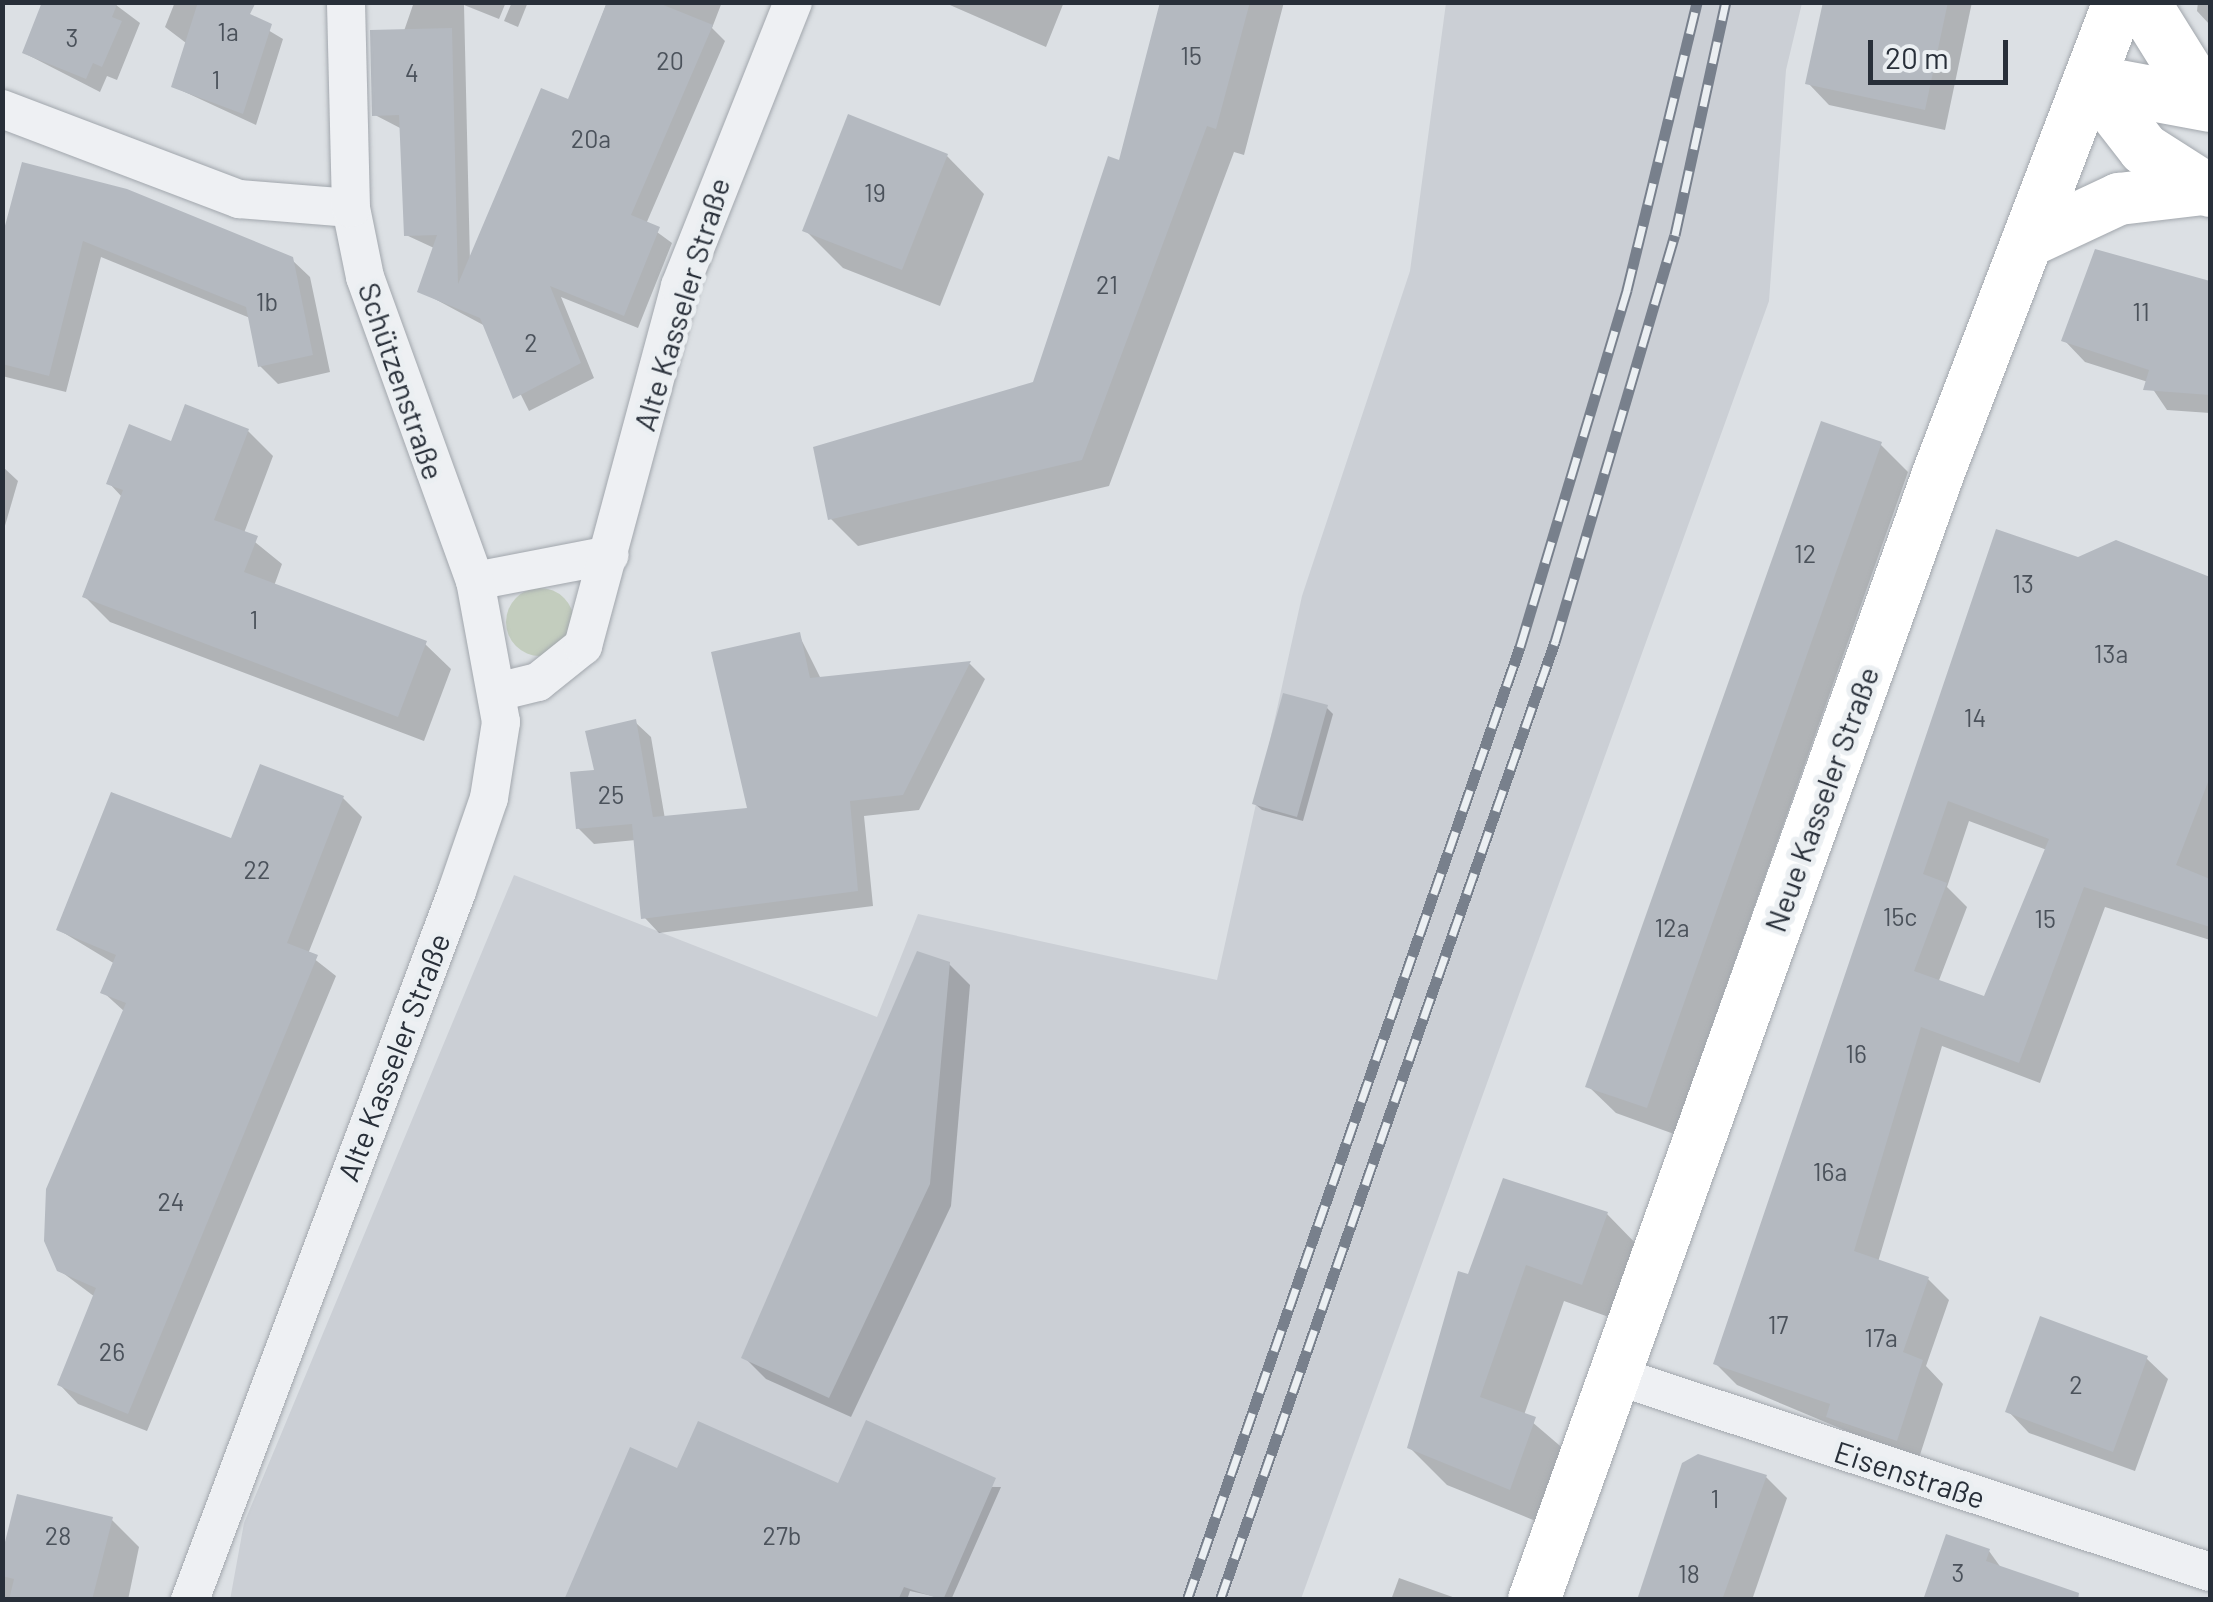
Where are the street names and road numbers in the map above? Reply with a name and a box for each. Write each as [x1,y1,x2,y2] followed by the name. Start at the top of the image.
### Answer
[625,173,737,435] street label: Alte Kasseler Straße
[351,278,453,484] street label: Schützenstraße
[1756,662,1886,936] street label: Neue Kasseler Straße
[329,928,457,1186] street label: Alte Kasseler Straße
[1830,1433,1990,1515] street label: Eisenstraße

